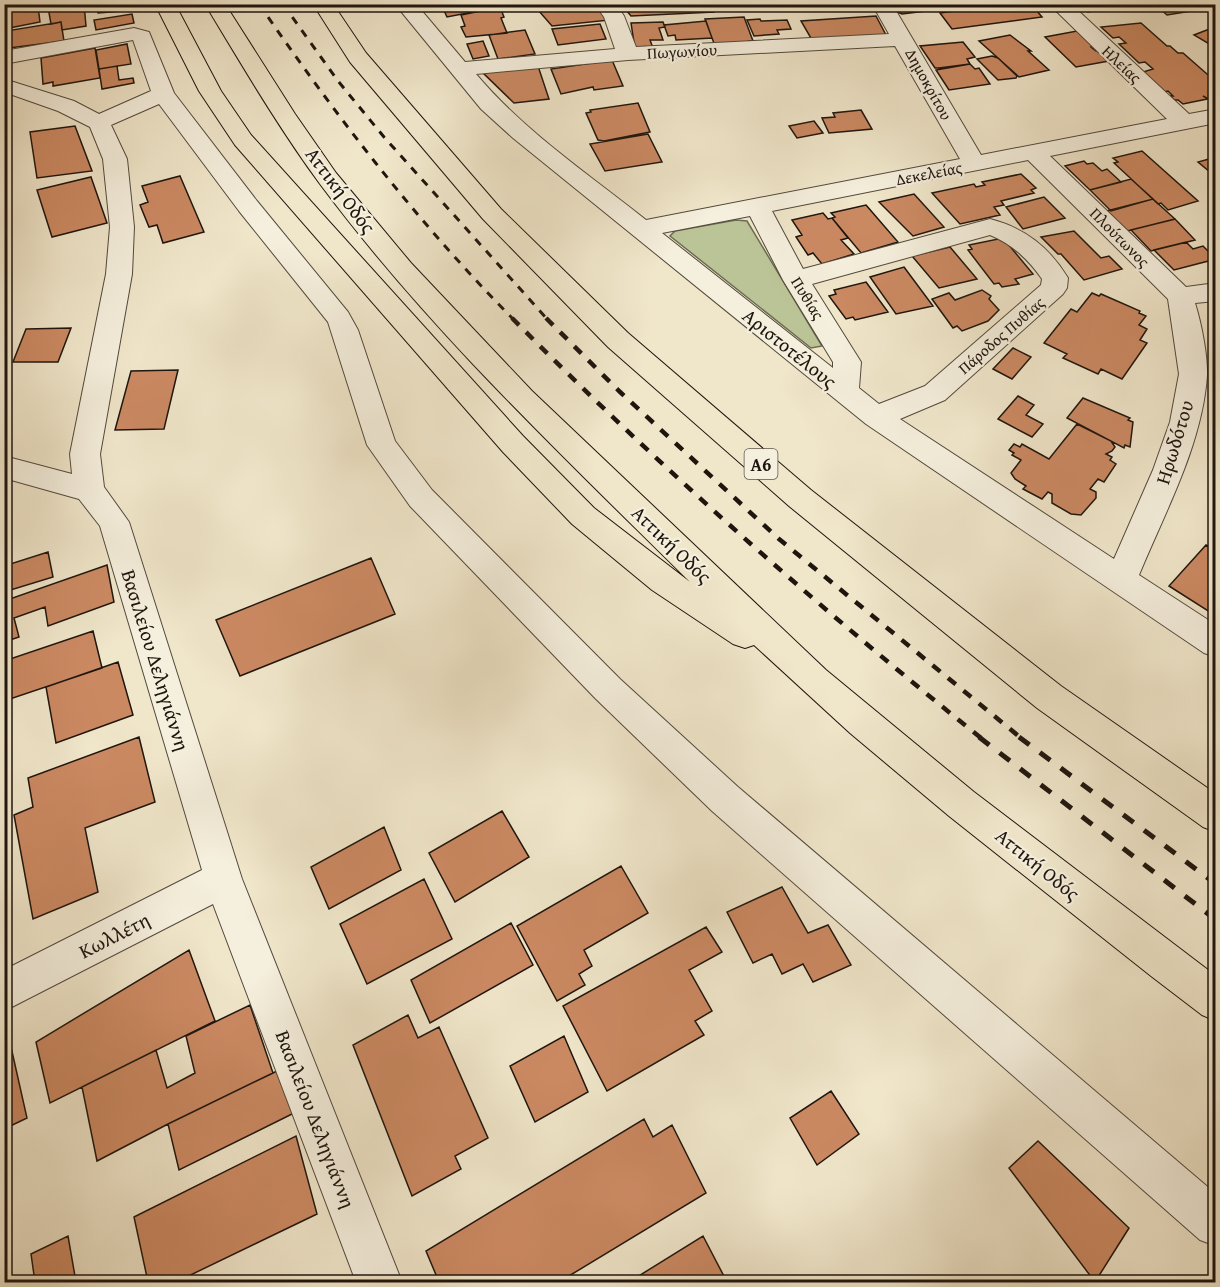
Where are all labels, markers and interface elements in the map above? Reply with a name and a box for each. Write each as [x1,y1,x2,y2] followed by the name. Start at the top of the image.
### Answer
[646,37,718,65] street label: Πωγωνίου
[1097,39,1147,89] street label: Ηλείας
[899,44,959,124] street label: Δημοκρίτου
[299,141,383,240] street label: Αττική Οδός
[894,155,964,191] street label: Δεκελείας
[1084,201,1156,273] street label: Πλούτωνος
[785,272,831,324] street label: Πυθίας
[952,290,1050,379] street label: Πάροδος Πυθίας
[737,301,844,395] street label: Αριστοτέλους
[1147,396,1201,488] street label: Ηρωδότου
[744,449,777,479] road number: Α6
[625,498,719,590] street label: Αττική Οδός
[115,566,197,754] street label: Βασιλείου Δεληγιάννη
[989,821,1087,908] street label: Αττική Οδός
[73,905,155,965] street label: Κωλλέτη
[269,1026,363,1212] street label: Βασιλείου Δεληγιάννη

